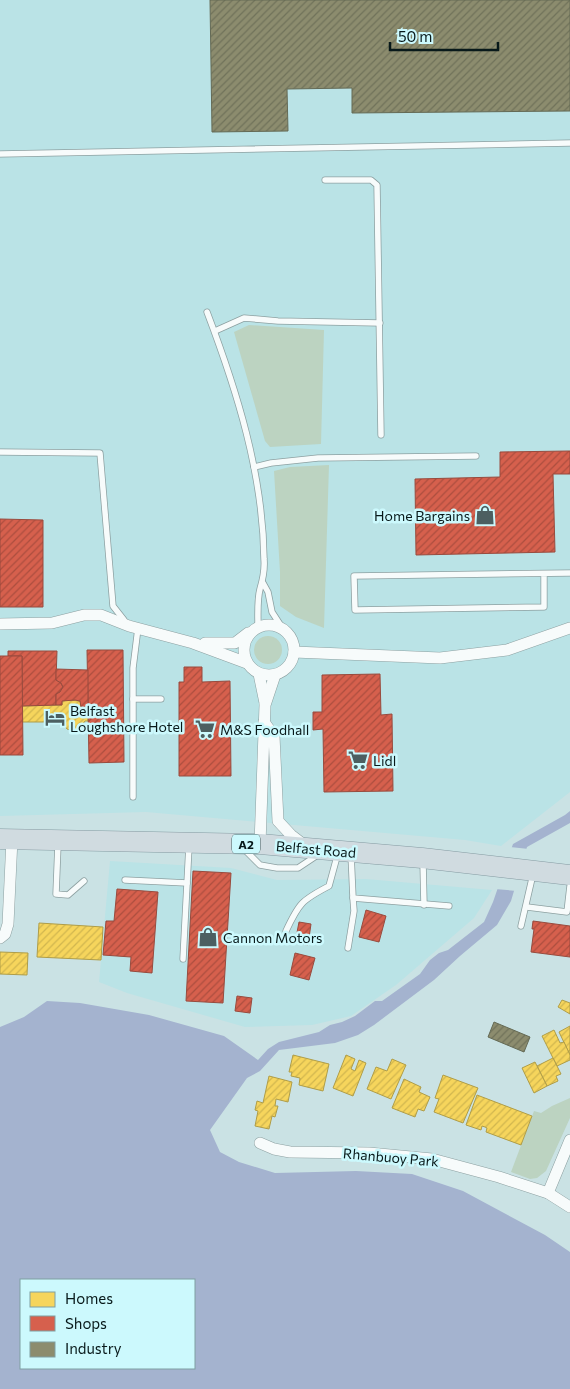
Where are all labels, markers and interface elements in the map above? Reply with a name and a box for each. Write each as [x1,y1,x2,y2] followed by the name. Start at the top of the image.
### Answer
[390,20,498,52] scale bar
[398,27,432,45] text: 50 m
[474,504,496,526] shop icon: Home Bargains
[374,507,470,524] place label: Home Bargains
[70,702,183,735] place label: Belfast Loughshore Hotel
[44,707,66,729] hotel icon: Belfast Loughshore Hotel
[194,718,216,740] supermarket icon: M&S Foodhall
[220,721,309,738] place label: M&S Foodhall
[347,749,369,771] supermarket icon: Lidl
[373,752,396,769] place label: Lidl
[232,834,260,854] road number: A2
[275,837,357,861] street label: Belfast Road
[197,926,219,948] shop icon: Cannon Motors
[223,929,322,946] place label: Cannon Motors
[342,1144,440,1170] street label: Rhanbuoy Park
[20,1279,195,1369] legend
[65,1289,113,1307] text: Homes
[65,1314,107,1332] text: Shops
[65,1339,122,1357] text: Industry

